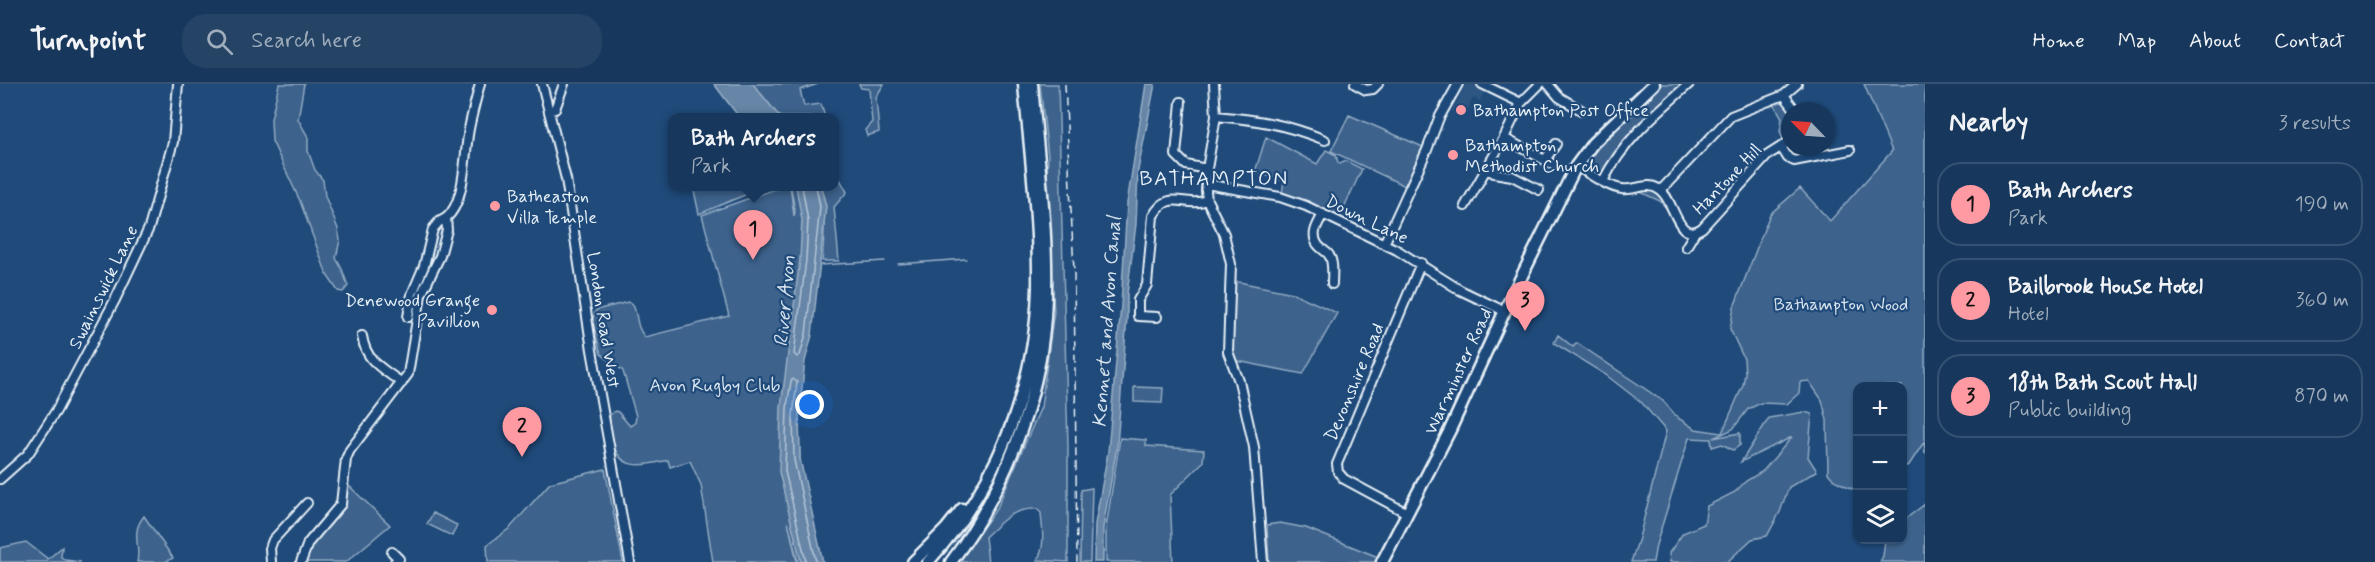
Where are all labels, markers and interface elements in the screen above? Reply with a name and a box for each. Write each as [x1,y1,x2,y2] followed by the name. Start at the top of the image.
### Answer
[182,14,602,68] search box
[30,23,146,60] text: Turnpoint
[203,25,236,58] icon: search
[251,27,362,55] text: Search here
[2033,27,2085,55] text: Home
[2118,27,2156,55] text: Map
[2189,27,2241,55] text: About
[2274,27,2345,55] text: Contact
[1473,99,1649,123] place label: Bathampton Post Office
[1781,102,1835,156] north arrow
[1454,103,1468,117] marker: Bathampton Post Office
[1949,106,2028,140] text: Nearby
[2279,110,2351,137] text: 3 results
[668,113,839,191] popup
[691,125,816,153] text: Bath Archers
[1465,134,1599,179] place label: Bathampton Methodist Church
[1688,139,1768,221] street label: Hantone Hill
[1446,148,1460,162] marker: Bathampton Methodist Church
[691,153,731,180] text: Park
[1139,165,1289,193] district label: BATHAMPTON
[2008,177,2133,205] text: Bath Archers
[507,185,597,230] place label: Batheaston Villa Temple
[1321,190,1412,250] street label: Down Lane
[1966,191,1975,218] text: 1
[2295,191,2349,218] text: 190 m
[488,199,502,213] marker: Batheaston Villa Temple
[2008,205,2048,232] text: Park
[734,210,772,260] pin: 1
[1087,213,1128,429] water label: Kennet and Avon Canal
[64,222,144,353] street label: Swainswick Lane
[580,250,626,390] street label: London Road West
[768,254,803,348] water label: River Avon
[2008,273,2203,301] text: Bailbrook House Hotel
[1506,282,1544,331] pin: 3
[1966,287,1975,314] text: 2
[2296,287,2349,314] text: 360 m
[345,289,480,334] place label: Denewood Grange Pavillion
[1774,293,1908,317] park label: Bathampton Wood
[2008,301,2049,328] text: Hotel
[485,303,499,317] marker: Denewood Grange Pavillion
[1419,304,1499,439] street label: Warminster Road
[1319,320,1391,445] street label: Devonshire Road
[2008,369,2197,397] text: 18th Bath Scout Hall
[650,374,781,398] park label: Avon Rugby Club
[1853,382,1907,544] map controls
[1853,382,1907,436] button: +
[1966,383,1975,410] text: 3
[2294,383,2349,410] text: 870 m
[795,390,824,419] your location
[2008,397,2131,424] text: Public building
[502,408,542,457] pin: 2
[1853,436,1907,490] button: −
[1853,490,1907,544] button: layers

